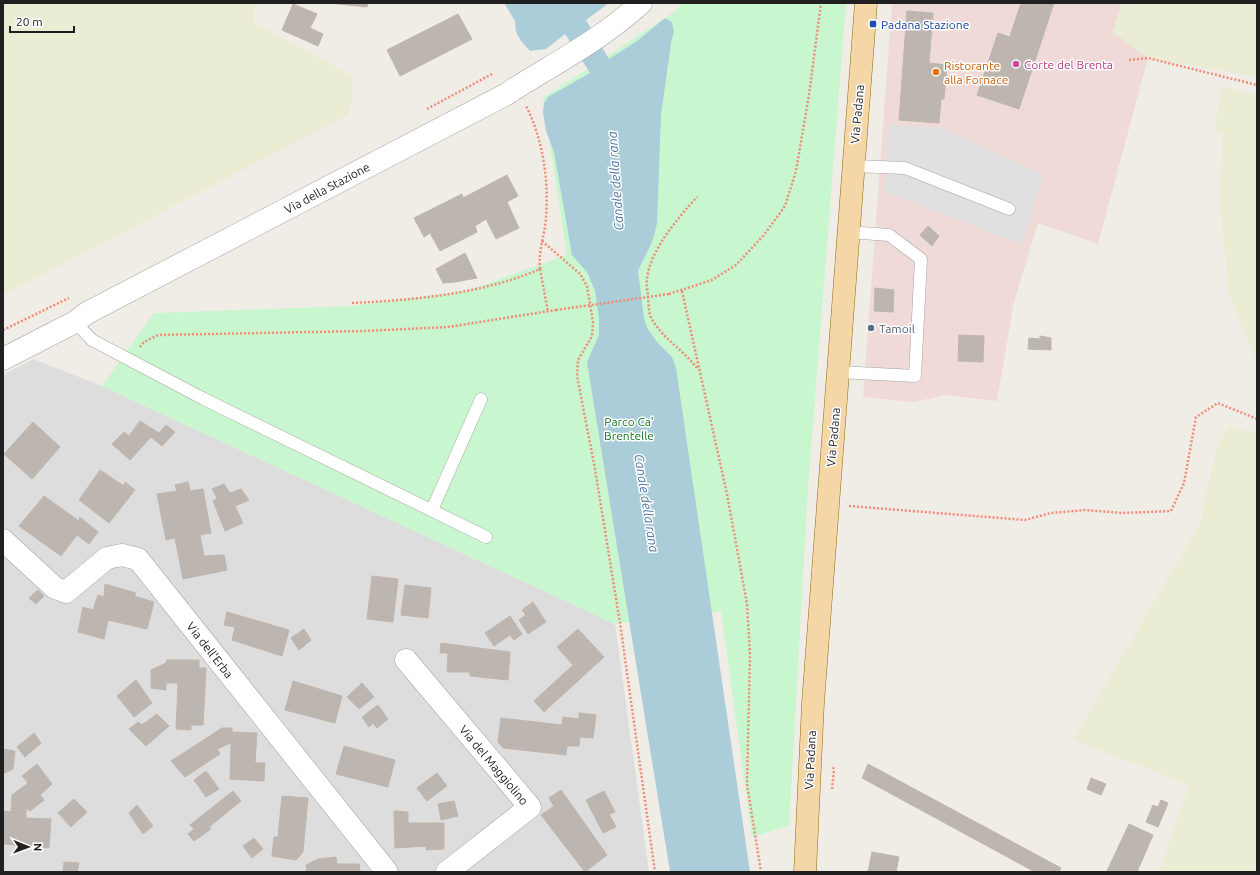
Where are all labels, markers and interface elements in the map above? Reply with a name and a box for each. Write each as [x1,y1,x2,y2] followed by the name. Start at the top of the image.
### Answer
[10,8,74,34] scale bar
[16,15,43,28] text: 20 m
[881,18,969,31] place label: Padana Stazione
[868,19,878,29] marker: Padana Stazione
[1024,58,1113,71] place label: Corte del Brenta
[944,59,1008,86] place label: Ristorante alla Fornace
[1011,59,1021,69] marker: Corte del Brenta
[931,67,941,77] marker: Ristorante alla Fornace
[848,84,866,144] street label: Via Padana
[605,131,625,231] water label: Canale della rana
[282,160,372,216] street label: Via della Stazione
[879,322,915,335] place label: Tamoil
[866,323,876,333] marker: Tamoil
[824,407,842,467] street label: Via Padana
[604,415,654,442] park label: Parco Ca' Brentelle
[632,453,662,553] water label: Canale della rana
[184,620,236,680] street label: Via dell'Erba
[457,723,531,807] street label: Via del Maggiolino
[802,730,818,790] street label: Via Padana
[8,827,48,867] north arrow
[32,843,44,851] text: N

